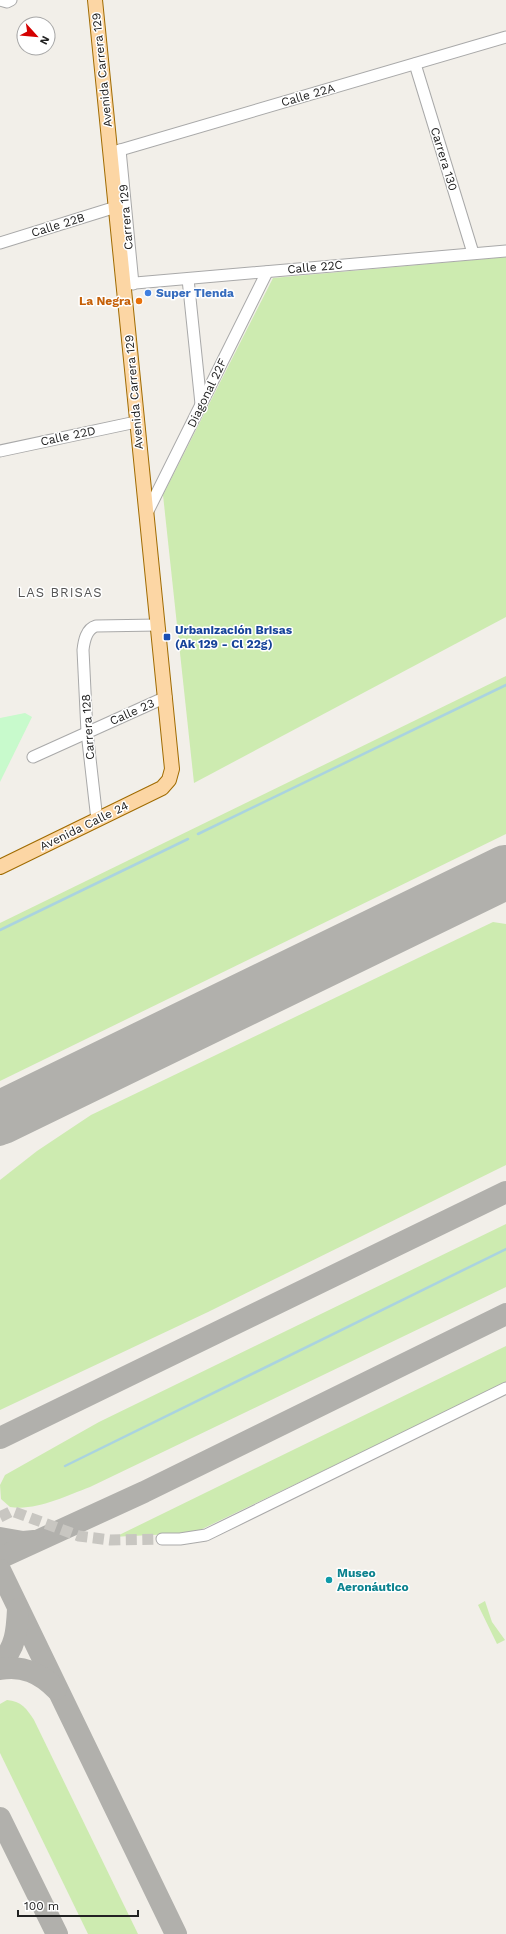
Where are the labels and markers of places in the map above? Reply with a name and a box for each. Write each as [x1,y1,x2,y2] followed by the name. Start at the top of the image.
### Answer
[156,286,234,300] place label: Super Tienda
[143,288,153,298] marker: Super Tienda
[79,294,131,308] place label: La Negra
[134,296,144,306] marker: La Negra
[175,623,293,651] place label: Urbanización Brisas (Ak 129 - Cl 22g)
[162,632,172,642] marker: Urbanización Brisas (Ak 129 - Cl 22g)
[337,1566,409,1594] place label: Museo Aeronáutico
[324,1575,334,1585] marker: Museo Aeronáutico

